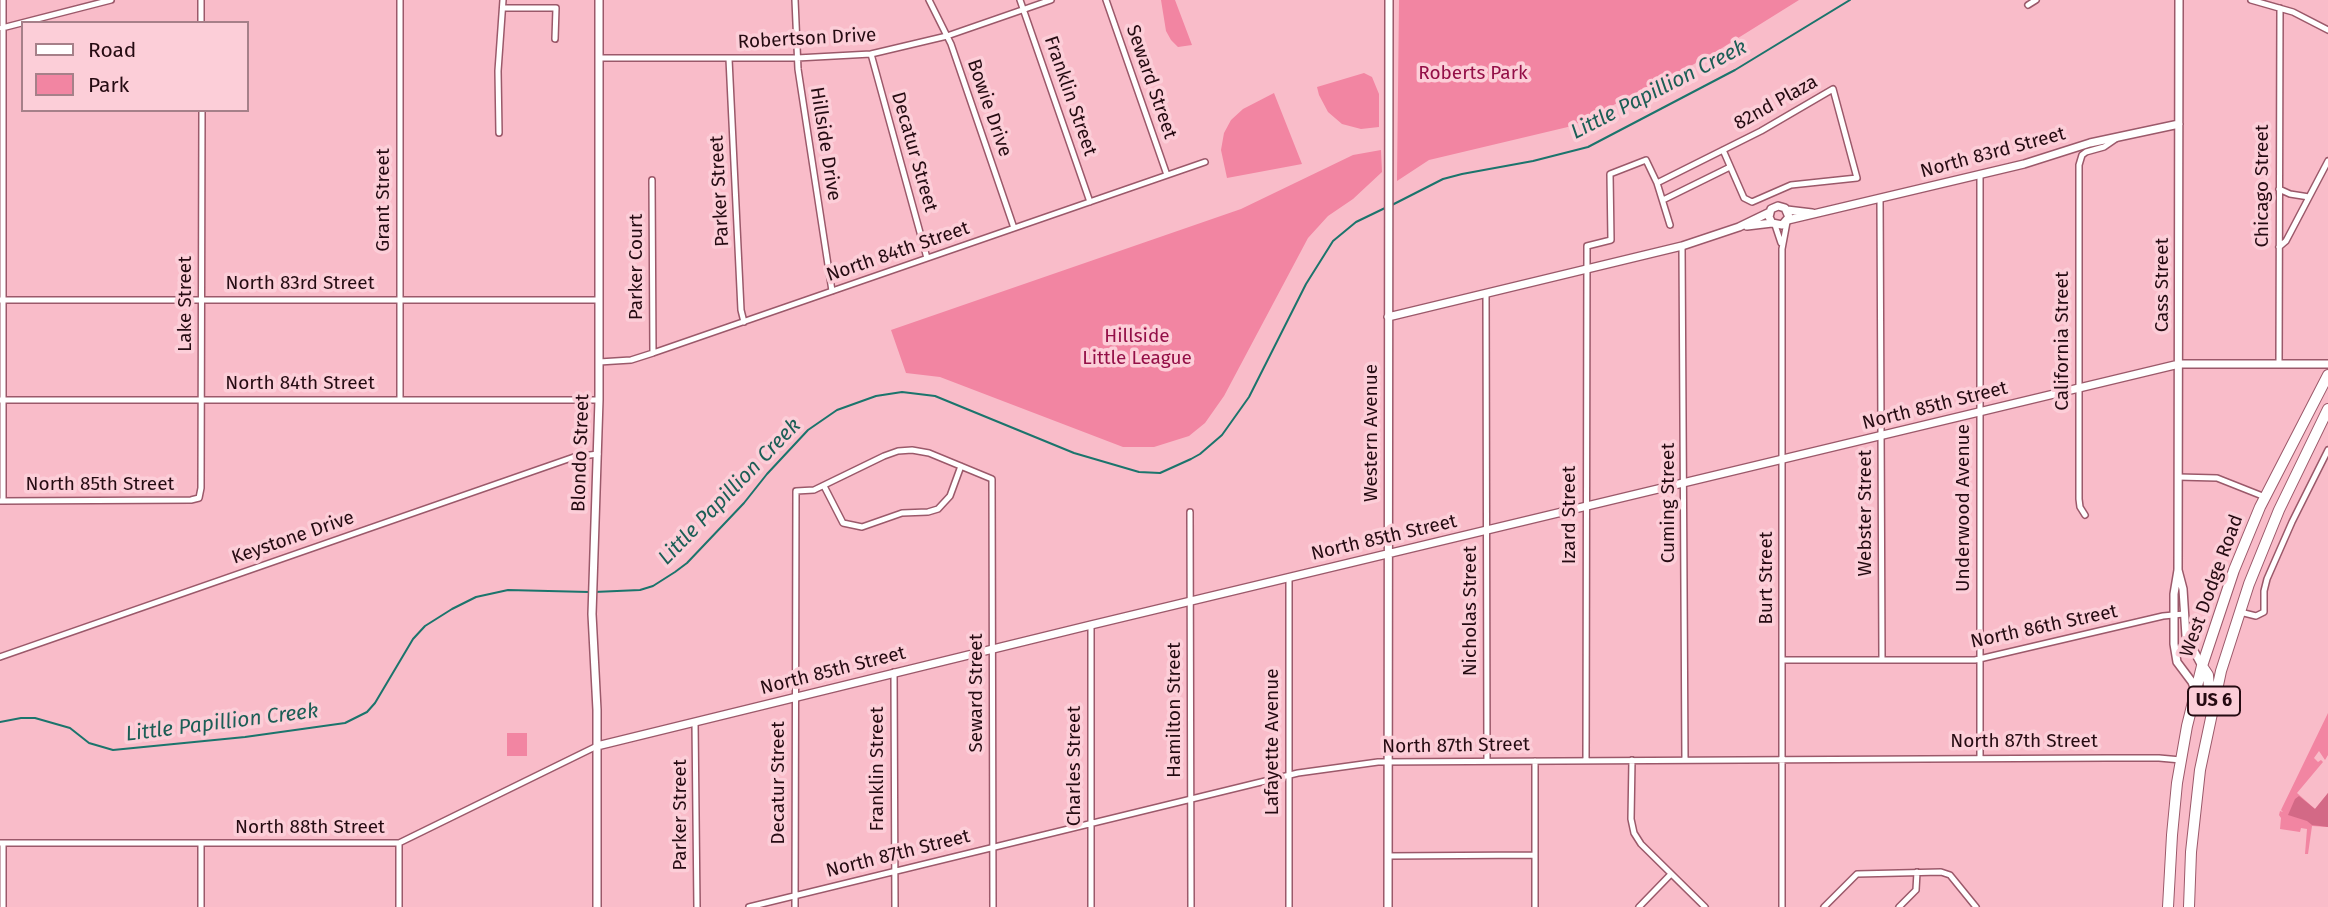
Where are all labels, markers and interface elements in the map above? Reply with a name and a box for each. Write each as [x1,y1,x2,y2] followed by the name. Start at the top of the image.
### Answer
[21,21,248,112] legend
[1121,22,1181,142] street label: Seward Street
[737,24,877,54] street label: Robertson Drive
[1039,33,1101,159] street label: Franklin Street
[1567,35,1751,145] water label: Little Papillion Creek
[88,37,136,63] text: Road
[962,56,1016,160] street label: Bowie Drive
[1418,63,1528,85] park label: Roberts Park
[1730,71,1822,135] street label: 82nd Plaza
[88,72,129,98] text: Park
[805,85,845,203] street label: Hillside Drive
[886,89,942,215] street label: Decatur Street
[1918,123,2068,183] street label: North 83rd Street
[2252,124,2274,248] street label: Chicago Street
[706,135,734,247] street label: Parker Street
[373,148,395,252] street label: Grant Street
[626,214,648,320] street label: Parker Court
[824,217,972,287] street label: North 84th Street
[2152,238,2174,332] street label: Cass Street
[175,256,197,352] street label: Lake Street
[2052,271,2074,411] street label: California Street
[225,273,375,295] street label: North 83rd Street
[1082,326,1192,370] park label: Hillside Little League
[1361,364,1383,502] street label: Western Avenue
[225,373,375,395] street label: North 84th Street
[1860,377,2010,435] street label: North 85th Street
[568,393,594,513] street label: Blondo Street
[654,413,806,571] water label: Little Papillion Creek
[1953,424,1975,592] street label: Underwood Avenue
[1658,443,1680,563] street label: Cuming Street
[1855,450,1877,576] street label: Webster Street
[1559,466,1581,564] street label: Izard Street
[26,474,174,496] street label: North 85th Street
[229,506,357,570] street label: Keystone Drive
[1309,510,1459,566] street label: North 85th Street
[2176,512,2248,660] street label: West Dodge Road
[1756,531,1778,625] street label: Burt Street
[1460,546,1482,676] street label: Nicholas Street
[1968,600,2120,654] street label: North 86th Street
[966,633,988,753] street label: Seward Street
[758,642,908,700] street label: North 85th Street
[1164,642,1186,778] street label: Hamilton Street
[1262,668,1284,816] street label: Lafayette Avenue
[2188,686,2240,716] road number: US 6
[124,699,320,747] water label: Little Papillion Creek
[867,706,889,832] street label: Franklin Street
[1064,706,1086,826] street label: Charles Street
[768,721,790,845] street label: Decatur Street
[1950,731,2098,753] street label: North 87th Street
[1382,733,1530,759] street label: North 87th Street
[670,759,692,871] street label: Parker Street
[235,817,385,839] street label: North 88th Street
[824,825,972,883] street label: North 87th Street

